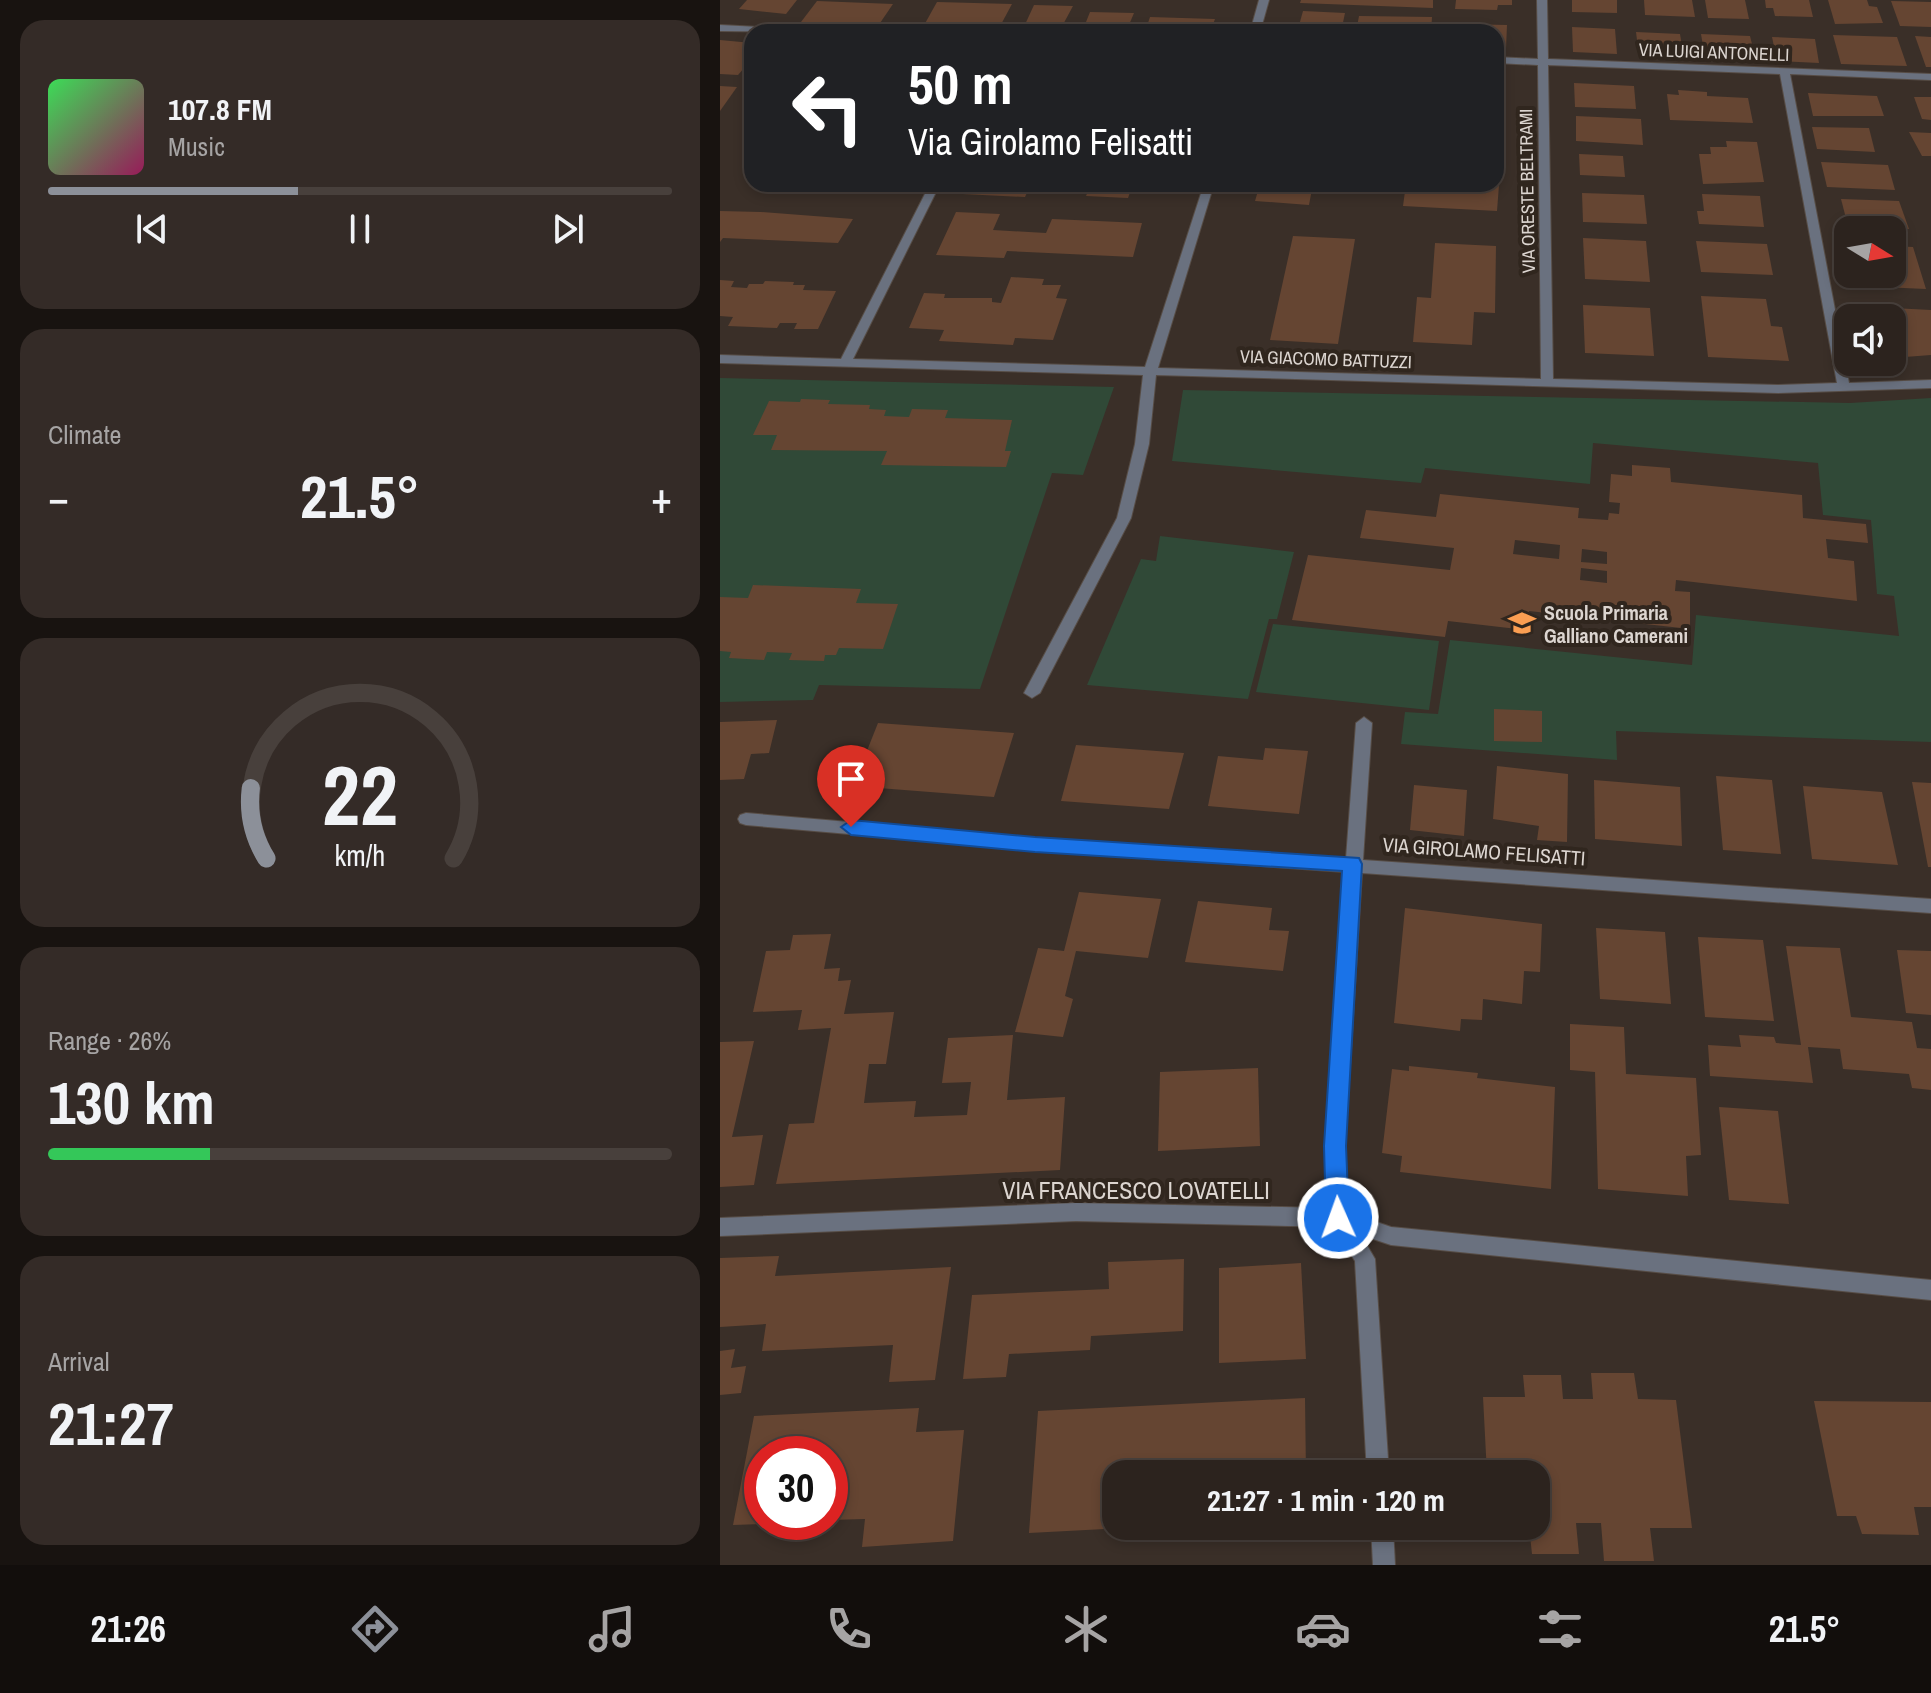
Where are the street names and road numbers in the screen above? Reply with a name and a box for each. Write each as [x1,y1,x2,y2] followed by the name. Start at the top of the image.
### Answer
[1638,37,1790,67] street label: VIA LUIGI ANTONELLI
[1513,108,1541,274] street label: VIA ORESTE BELTRAMI
[1240,344,1412,374] street label: VIA GIACOMO BATTUZZI
[1382,830,1586,872] street label: VIA GIROLAMO FELISATTI
[1002,1174,1270,1206] street label: VIA FRANCESCO LOVATELLI

